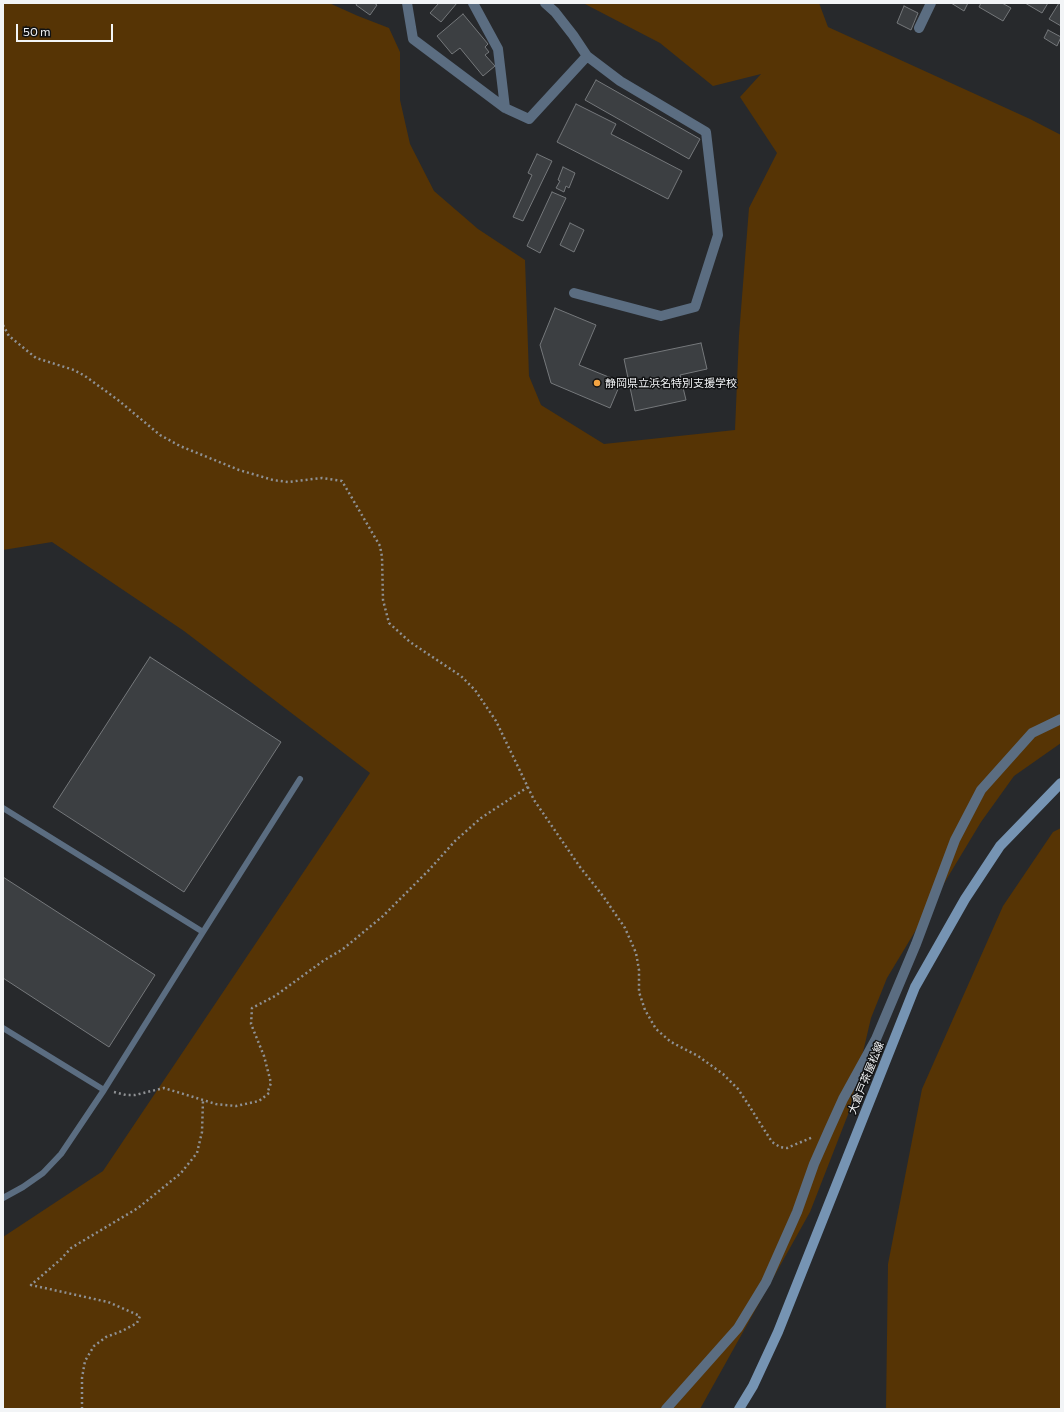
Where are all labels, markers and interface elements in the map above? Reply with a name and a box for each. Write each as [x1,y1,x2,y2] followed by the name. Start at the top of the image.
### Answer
[18,16,115,42] scale bar
[23,24,51,38] text: 50 m
[605,376,737,390] place label: 静岡県立浜名特別支援学校
[592,378,602,388] marker: 静岡県立浜名特別支援学校
[845,1040,887,1116] street label: 大倉戸茶屋松線

